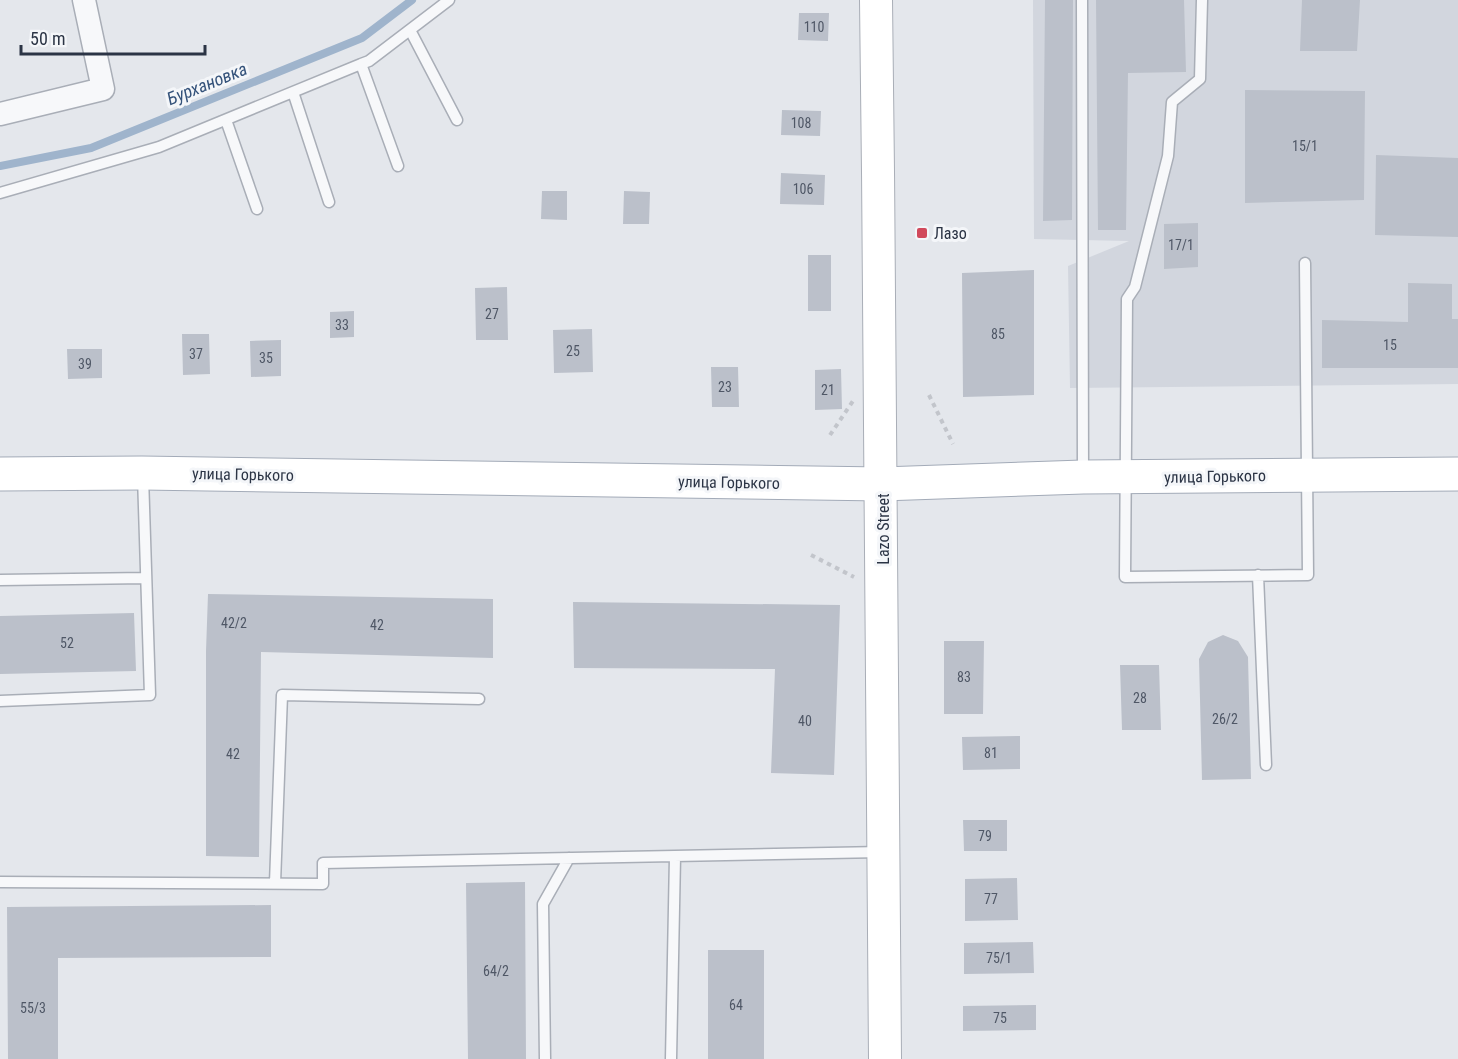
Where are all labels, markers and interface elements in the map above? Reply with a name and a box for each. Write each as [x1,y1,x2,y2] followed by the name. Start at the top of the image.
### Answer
[21,18,206,56] scale bar
[804,19,824,35] house number: 110
[30,28,65,49] text: 50 m
[164,58,250,109] water label: Бурхановка
[791,115,811,131] house number: 108
[1292,138,1318,154] house number: 15/1
[793,181,813,197] house number: 106
[934,224,967,243] place label: Лазо
[915,226,929,240] marker: Лазо
[1168,237,1194,253] house number: 17/1
[485,306,499,322] house number: 27
[335,317,349,333] house number: 33
[991,326,1005,342] house number: 85
[1383,337,1397,353] house number: 15
[566,343,580,359] house number: 25
[189,346,203,362] house number: 37
[259,350,273,366] house number: 35
[78,356,92,372] house number: 39
[718,379,732,395] house number: 23
[821,382,835,398] house number: 21
[192,464,294,485] street label: улица Горького
[1164,466,1266,487] street label: улица Горького
[678,472,780,493] street label: улица Горького
[874,493,893,565] street label: Lazo Street
[221,615,247,631] house number: 42/2
[370,617,384,633] house number: 42
[60,635,74,651] house number: 52
[957,669,971,685] house number: 83
[1133,690,1147,706] house number: 28
[1212,711,1238,727] house number: 26/2
[798,713,812,729] house number: 40
[984,745,998,761] house number: 81
[226,746,240,762] house number: 42
[978,828,992,844] house number: 79
[984,891,998,907] house number: 77
[986,950,1012,966] house number: 75/1
[483,963,509,979] house number: 64/2
[729,997,743,1013] house number: 64
[20,1000,46,1016] house number: 55/3
[993,1010,1007,1026] house number: 75

